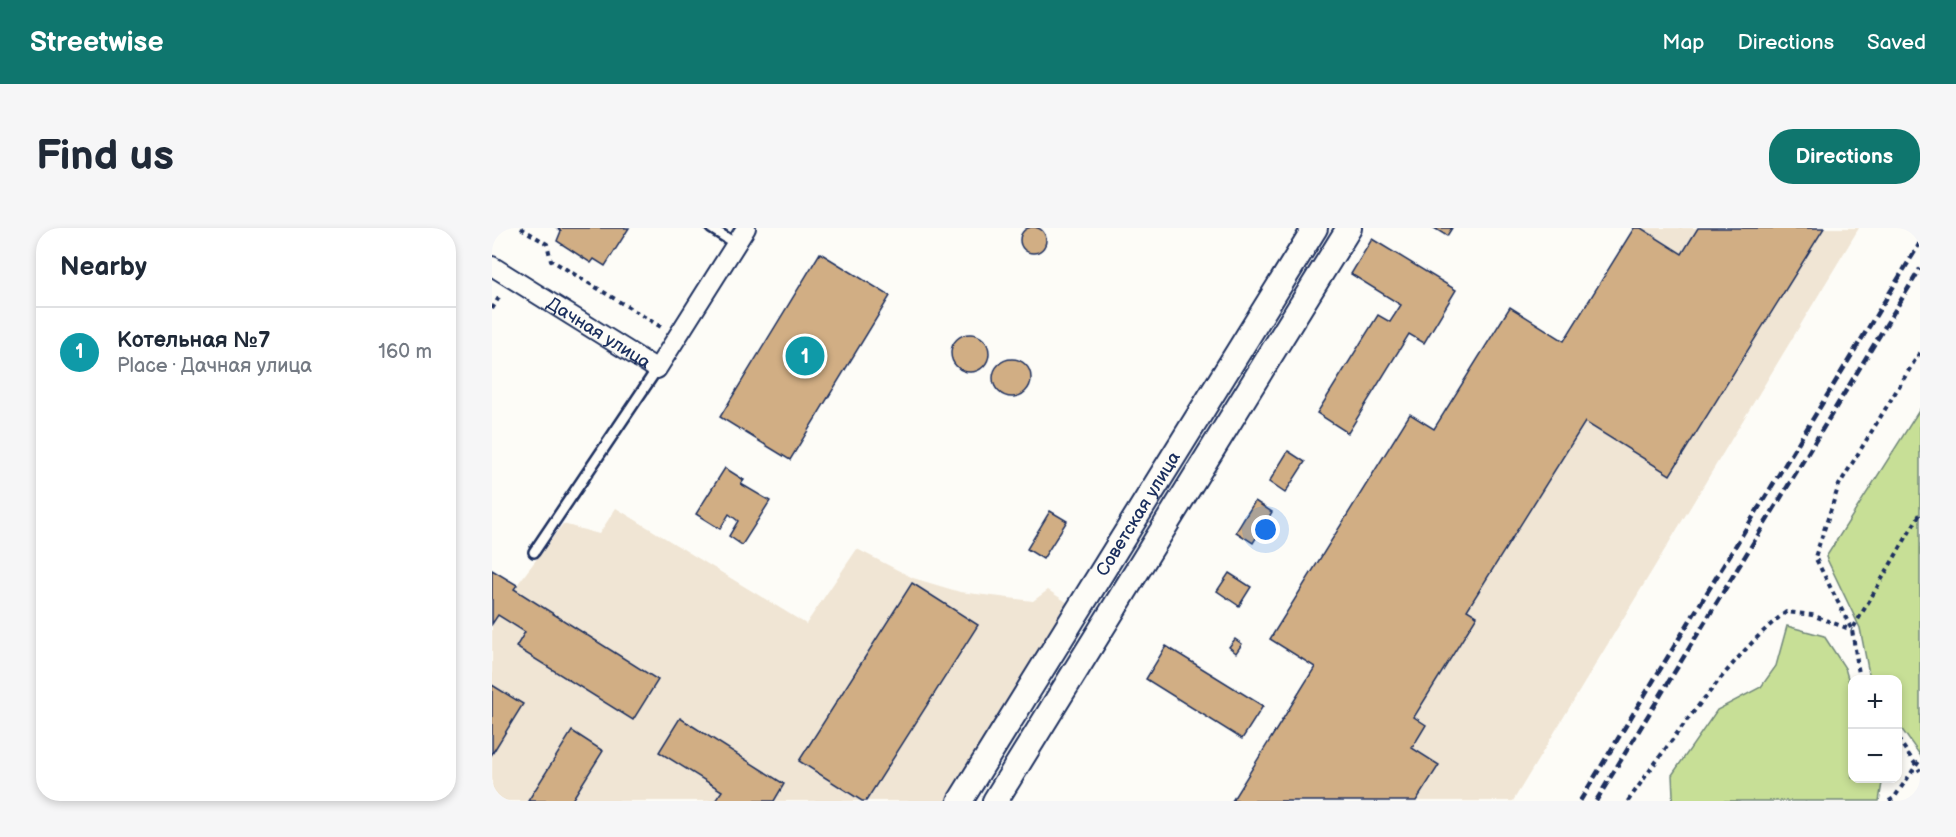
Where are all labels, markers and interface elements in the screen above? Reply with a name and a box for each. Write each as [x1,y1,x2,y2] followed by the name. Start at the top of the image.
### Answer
[30,26,163,59] text: Streetwise
[1662,30,1705,55] text: Map
[1738,30,1834,55] text: Directions
[1867,30,1926,55] text: Saved
[1769,129,1920,184] button: Directions
[36,131,174,182] text: Find us
[60,252,147,283] text: Nearby
[543,293,655,373] street label: Дачная улица
[117,327,270,354] text: Котельная №7
[786,334,824,378] pin: 1
[75,340,84,364] text: 1
[378,340,432,364] text: 160 m
[117,354,312,378] text: Place · Дачная улица
[1092,447,1185,580] street label: Советская улица
[1251,515,1280,544] your location
[1848,675,1902,783] map controls
[1848,675,1902,729] button: +
[1848,729,1902,783] button: −

